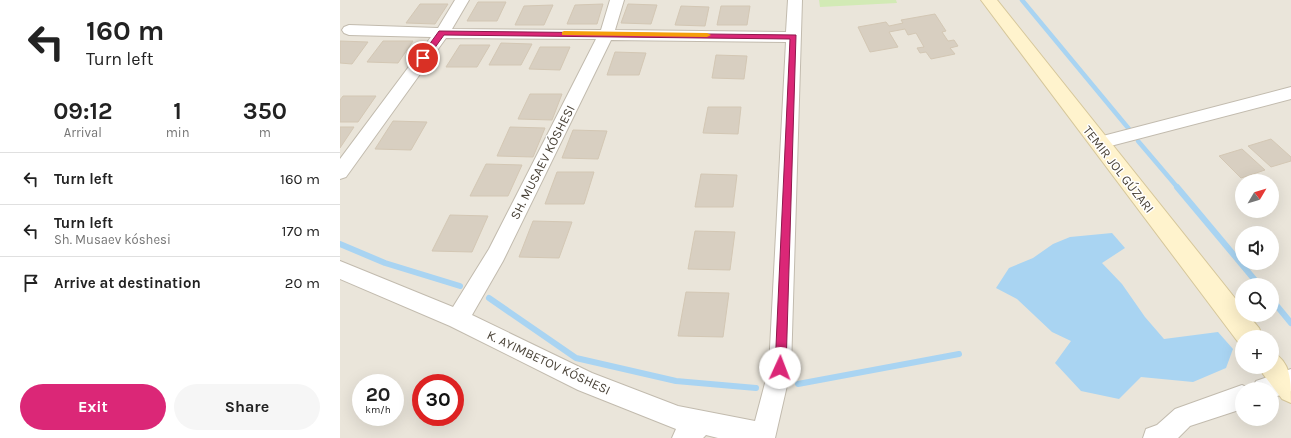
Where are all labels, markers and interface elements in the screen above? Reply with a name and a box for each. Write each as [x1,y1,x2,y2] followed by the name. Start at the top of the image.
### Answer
[86,14,164,47] text: 160 m
[20,16,72,68] icon: left
[406,41,440,75] pin
[412,47,434,69] icon: arrive
[86,48,154,70] text: Turn left
[53,97,113,125] text: 09:12
[173,97,182,125] text: 1
[243,97,287,125] text: 350
[506,102,578,222] street label: SH. MUSAEV KÓSHESI
[1080,122,1159,216] street label: TEMIR JOL GÚZARI
[64,125,102,140] text: Arrival
[166,125,190,140] text: min
[259,125,271,140] text: m
[20,168,42,190] icon: left
[54,170,113,188] text: Turn left
[280,170,320,188] text: 160 m
[1235,174,1279,218] north arrow
[1235,174,1279,426] map controls
[54,214,113,232] text: Turn left
[20,220,42,242] icon: left
[282,222,320,240] text: 170 m
[1235,226,1279,270] button: sound
[54,232,171,247] text: Sh. Musaev kóshesi
[20,272,42,294] icon: arrive
[54,274,201,292] text: Arrive at destination
[285,274,320,292] text: 20 m
[1235,278,1279,322] button: search
[485,326,613,398] street label: K. AYIMBETOV KÓSHESI
[1235,330,1279,374] button: +
[759,347,801,389] position arrow
[412,374,464,426] speed limit sign: 30
[1235,382,1279,426] button: −
[366,383,390,406] text: 20
[20,384,166,430] button: Exit
[174,384,320,430] button: Share
[365,404,391,416] text: km/h

